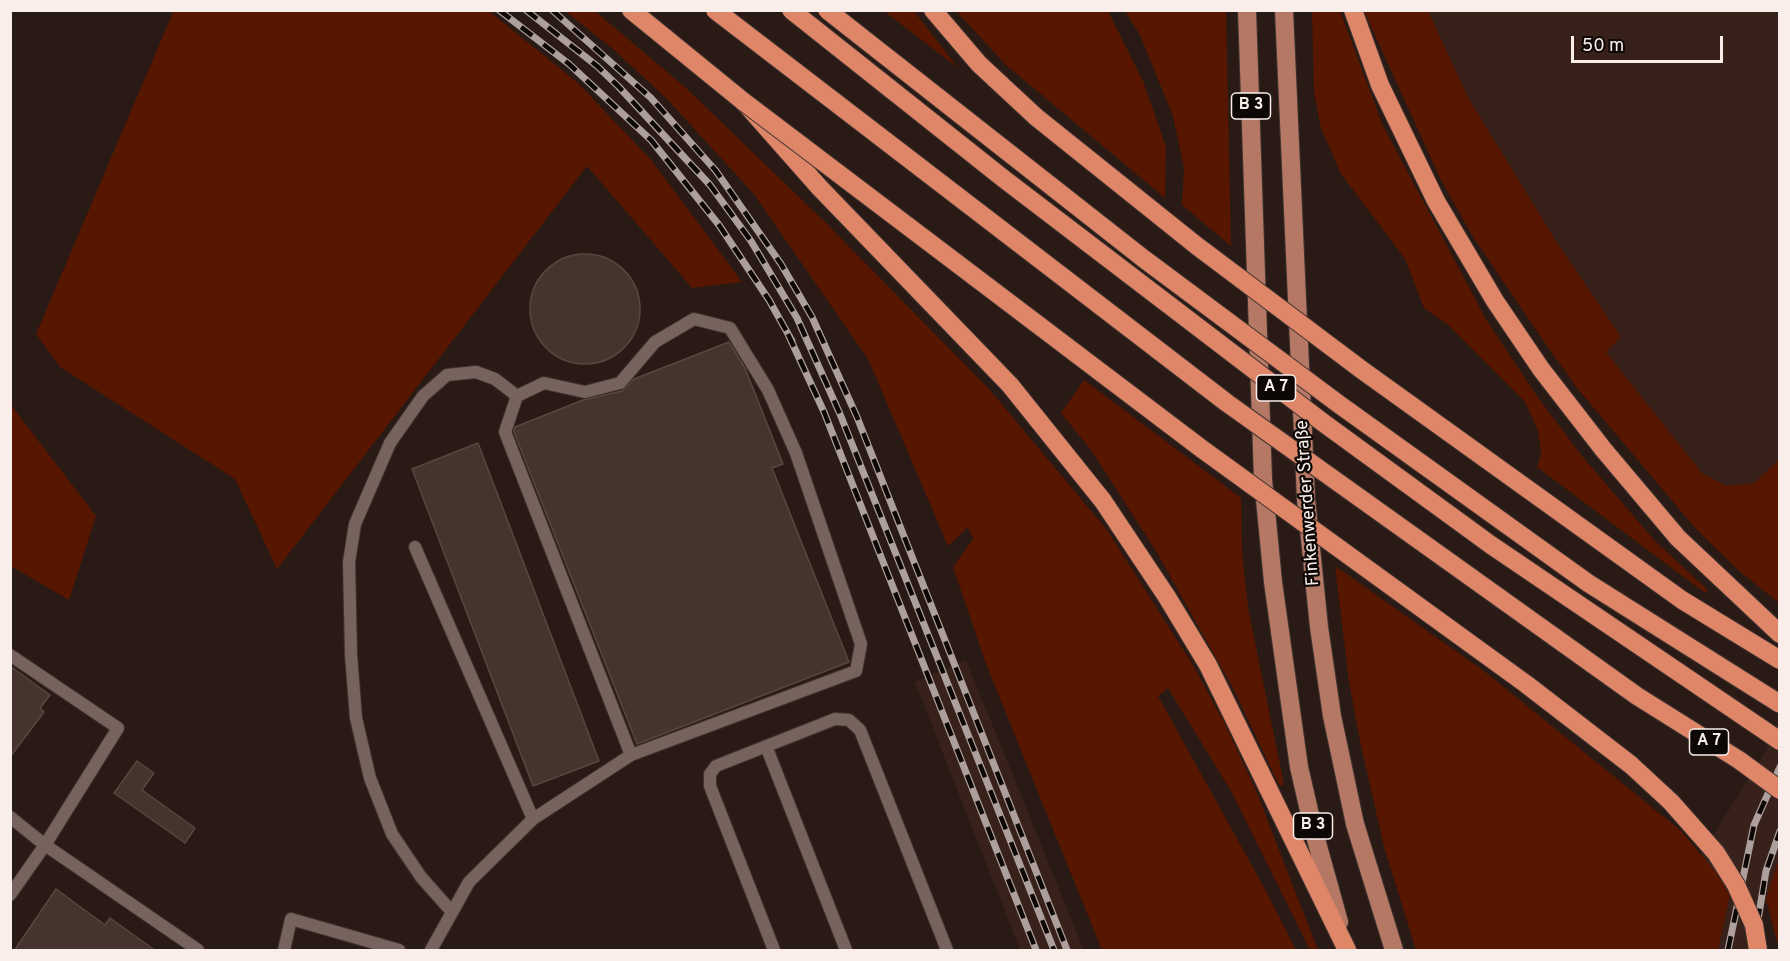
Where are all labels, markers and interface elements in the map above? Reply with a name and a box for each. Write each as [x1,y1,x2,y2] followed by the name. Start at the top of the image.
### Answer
[1574,24,1726,62] scale bar
[1582,35,1624,58] text: 50 m
[1232,93,1270,119] road number: B 3
[1256,375,1296,401] road number: A 7
[1292,419,1326,587] street label: Finkenwerder Straße
[1690,729,1728,755] road number: A 7
[1294,813,1332,839] road number: B 3

